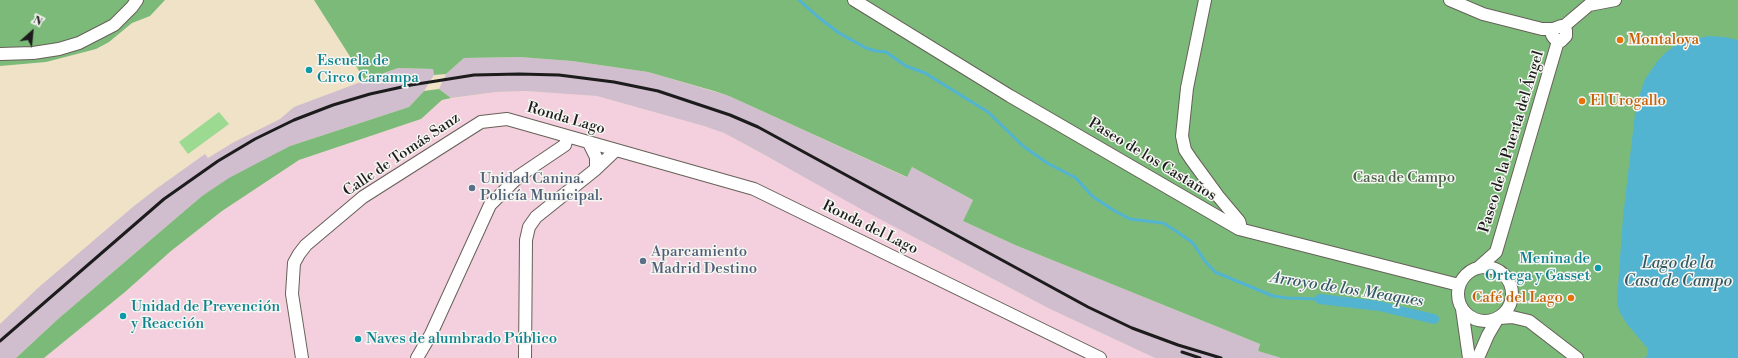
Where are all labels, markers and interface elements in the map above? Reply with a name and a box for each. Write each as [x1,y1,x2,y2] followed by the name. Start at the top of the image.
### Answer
[12,12,52,52] north arrow
[30,13,44,30] text: N
[1628,31,1699,49] place label: Montaloya
[1615,35,1625,45] marker: Montaloya
[1476,49,1548,235] street label: Paseo de la Puerta del Ángel
[317,52,419,87] place label: Escuela de Circo Carampa
[304,65,314,75] marker: Escuela de Circo Carampa
[1590,92,1666,110] place label: El Urogallo
[1577,96,1587,106] marker: El Urogallo
[525,99,607,139] street label: Ronda Lago
[340,109,464,201] street label: Calle de Tomás Sanz
[1085,115,1219,205] street label: Paseo de los Castaños
[1353,169,1455,187] park label: Casa de Campo
[480,170,603,205] place label: Unidad Canina. Policía Municipal.
[467,183,477,193] marker: Unidad Canina. Policía Municipal.
[819,197,921,259] street label: Ronda del Lago
[651,243,757,278] place label: Aparcamiento Madrid Destino
[1485,250,1590,285] place label: Menina de Ortega y Gasset
[1624,254,1732,292] water label: Lago de la Casa de Campo
[638,256,648,266] marker: Aparcamiento Madrid Destino
[1593,263,1603,273] marker: Menina de Ortega y Gasset
[1269,268,1425,312] water label: Arroyo de los Meaques
[1472,289,1563,307] place label: Café del Lago
[1566,293,1576,303] marker: Café del Lago
[131,298,280,333] place label: Unidad de Prevención y Reacción
[118,311,128,321] marker: Unidad de Prevención y Reacción
[366,330,557,348] place label: Naves de alumbrado Público
[353,334,363,344] marker: Naves de alumbrado Público

